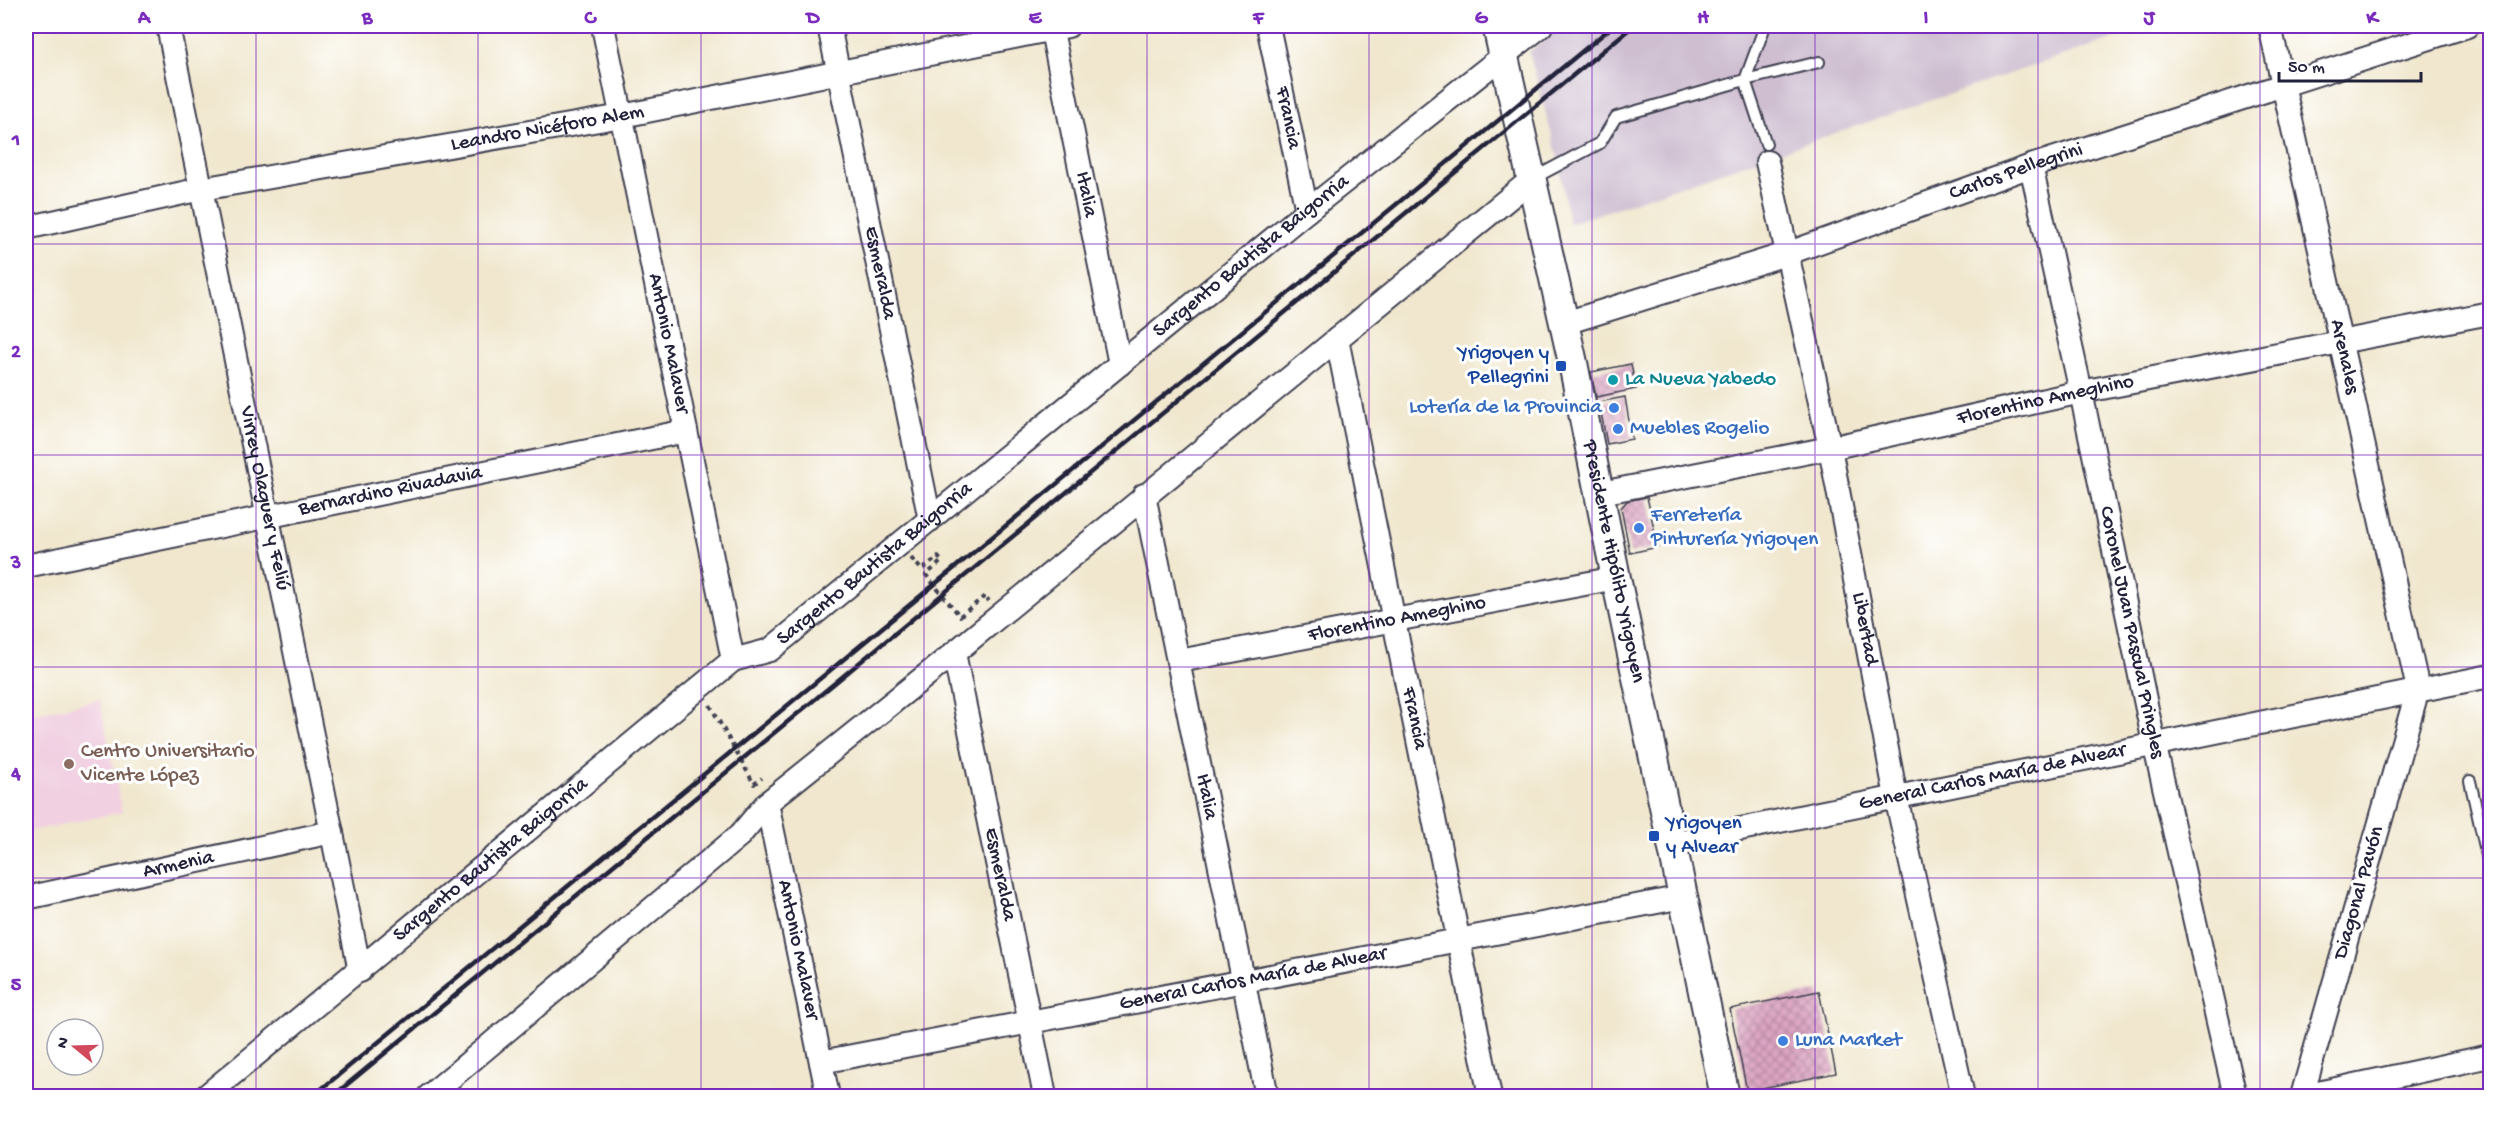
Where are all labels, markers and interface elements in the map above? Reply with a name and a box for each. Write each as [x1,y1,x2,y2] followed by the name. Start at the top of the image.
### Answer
[137,8,152,31] text: A
[361,8,373,31] text: B
[584,8,598,31] text: C
[804,8,820,31] text: D
[1029,8,1043,31] text: E
[1252,8,1265,31] text: F
[1475,8,1489,31] text: G
[1697,8,1709,31] text: H
[1924,8,1929,31] text: I
[2143,8,2156,31] text: J
[2365,8,2380,31] text: K
[2279,45,2422,83] scale bar
[2288,58,2325,79] text: 50 m
[1268,83,1306,153] street label: Francia
[449,99,646,158] street label: Leandro Nicéforo Alem
[11,130,20,153] text: 1
[1946,138,2086,207] street label: Carlos Pellegrini
[1069,169,1103,221] street label: Italia
[1148,169,1356,344] street label: Sargento Bautista Baigorria
[858,224,901,323] street label: Esmeralda
[642,271,695,417] street label: Antonio Malaver
[2323,317,2365,398] street label: Arenales
[11,342,21,365] text: 2
[1456,342,1549,391] place label: Yrigoyen y Pellegrini
[1554,359,1568,373] marker: Yrigoyen y Pellegrini
[1625,368,1776,393] place label: La Nueva Yabedo
[1954,370,2136,432] street label: Florentino Ameghino
[1606,373,1620,387] marker: La Nueva Yabedo
[1409,396,1603,421] place label: Lotería de la Provincia
[1607,401,1621,415] marker: Lotería de la Provincia
[233,403,295,593] street label: Virrey Olaguer y Feliú
[1630,417,1769,442] place label: Muebles Rogelio
[1611,422,1625,436] marker: Muebles Rogelio
[1576,437,1650,685] street label: Presidente Hipólito Yrigoyen
[295,460,486,523] street label: Bernardino Rivadavia
[772,476,979,651] street label: Sargento Bautista Baigorria
[1650,504,1818,553] place label: Ferretería Pinturería Yrigoyen
[2093,504,2170,762] street label: Coronel Juan Pascual Pringles
[1632,521,1646,535] marker: Ferretería Pinturería Yrigoyen
[10,553,21,576] text: 3
[1305,590,1488,649] street label: Florentino Ameghino
[1845,590,1884,669] street label: Libertad
[1395,684,1432,753] street label: Francia
[1857,738,2130,817] street label: General Carlos María de Alvear
[80,740,255,789] place label: Centro Universitario Vicente López
[62,757,76,771] marker: Centro Universitario Vicente López
[10,764,21,787] text: 4
[389,771,595,948] street label: Sargento Bautista Baigorria
[1189,772,1223,823] street label: Italia
[1664,812,1742,861] place label: Yrigoyen y Alvear
[2329,824,2391,964] street label: Diagonal Pavón
[978,826,1021,924] street label: Esmeralda
[1647,829,1661,843] marker: Yrigoyen y Alvear
[141,845,218,885] street label: Armenia
[771,878,825,1024] street label: Antonio Malaver
[1117,941,1390,1017] street label: General Carlos María de Alvear
[11,975,22,998] text: 5
[45,1017,105,1077] north arrow
[1795,1029,1904,1054] place label: Luna Market
[1776,1034,1790,1048] marker: Luna Market
[53,1035,75,1051] text: N

